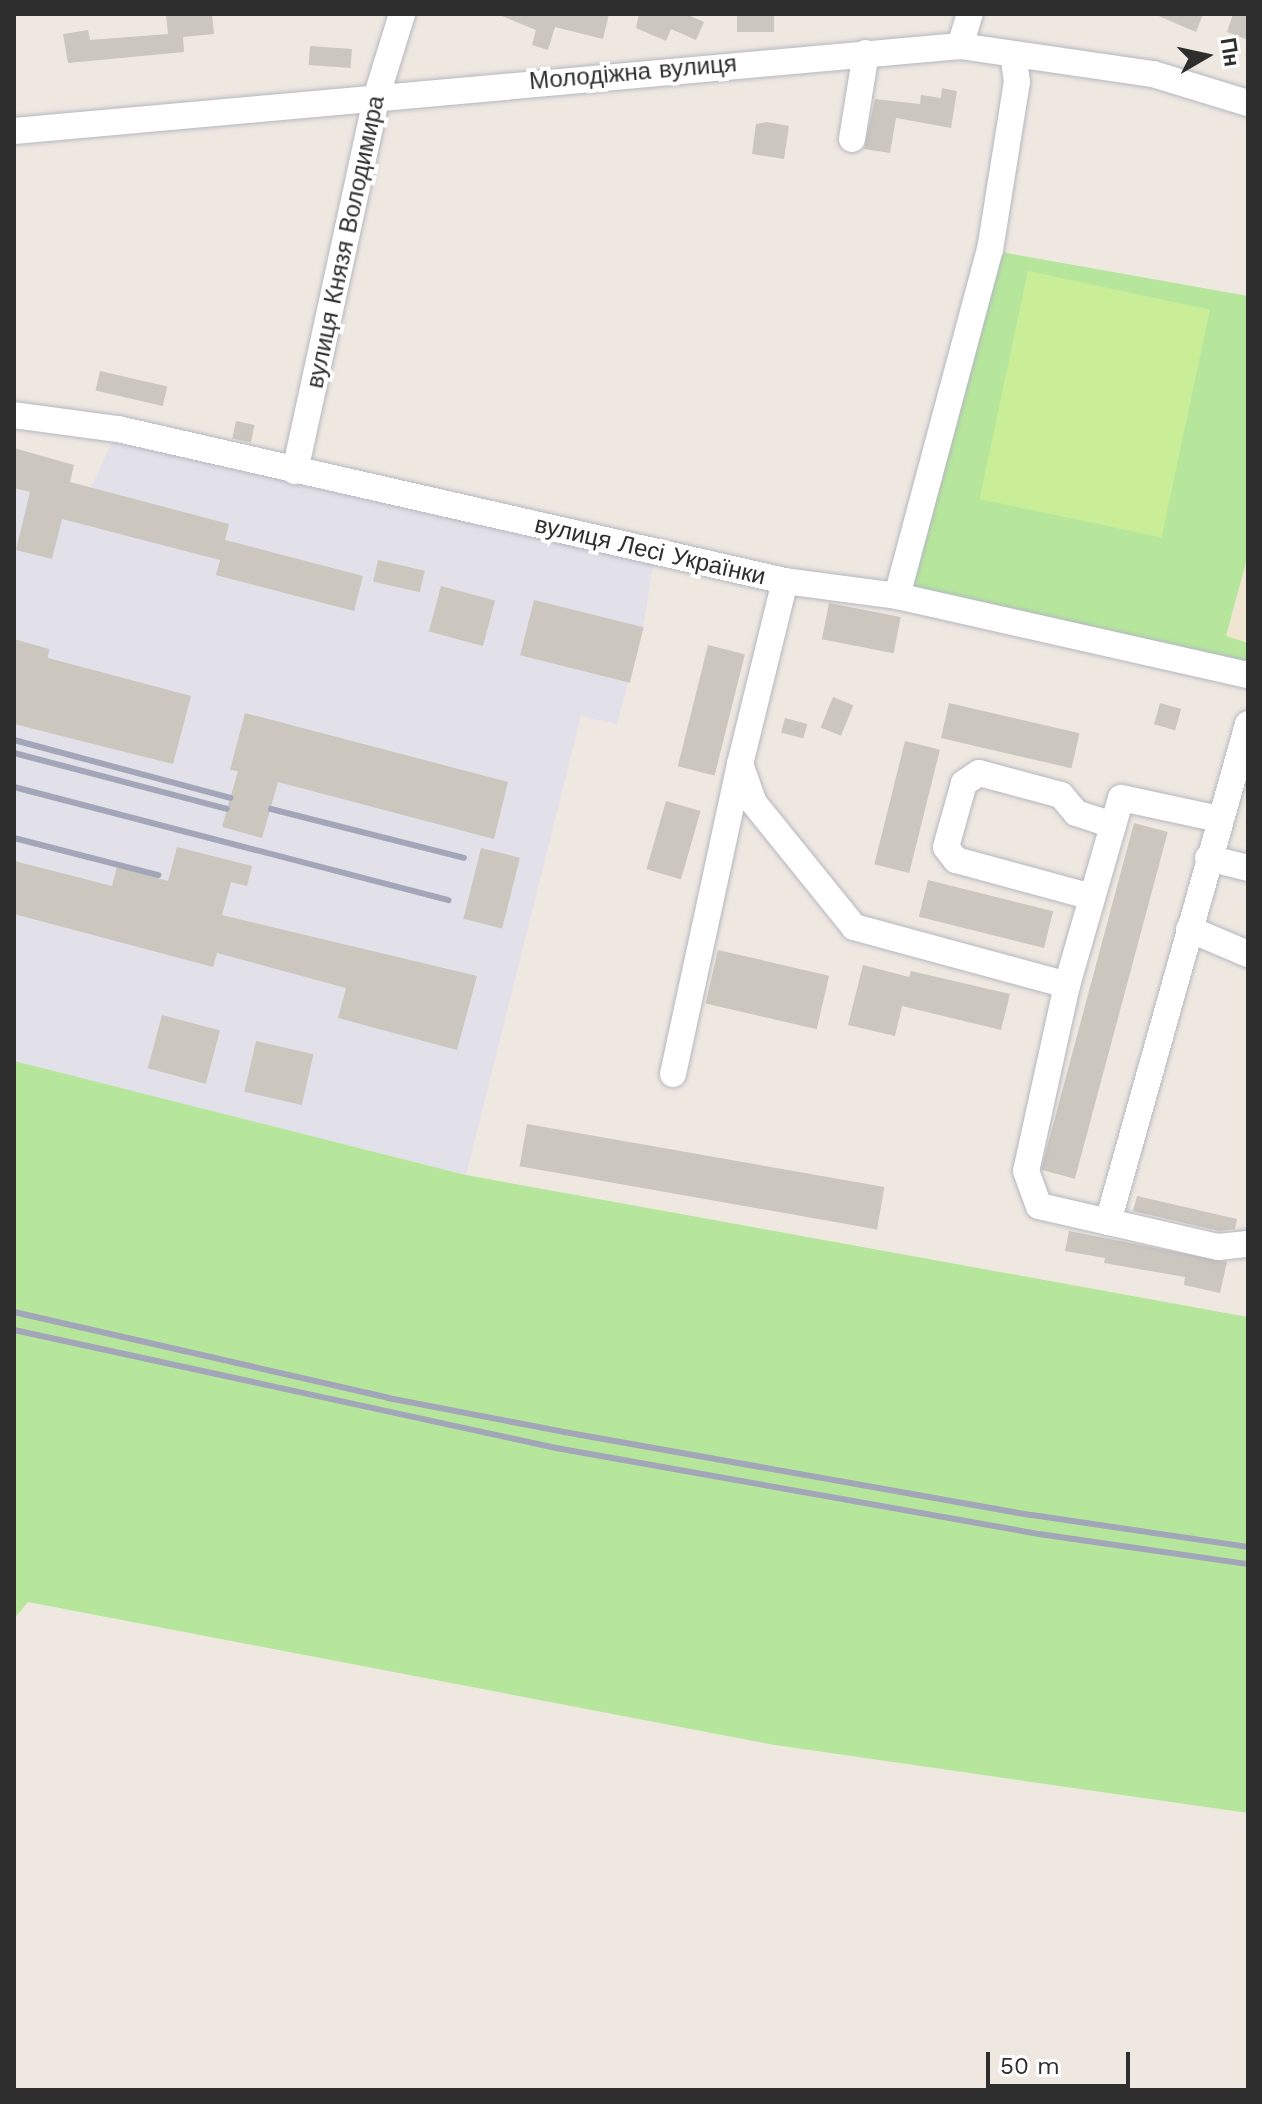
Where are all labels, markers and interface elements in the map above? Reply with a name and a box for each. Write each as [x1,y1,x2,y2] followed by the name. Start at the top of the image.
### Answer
[1166,16,1246,96] north arrow
[1216,36,1245,68] text: Пн
[528,50,738,96] street label: Молодіжна вулиця
[301,93,391,391] street label: вулиця Князя Володимира
[532,510,768,592] street label: вулиця Лесі Українки
[990,2036,1134,2086] scale bar
[1000,2052,1060,2080] text: 50 m

